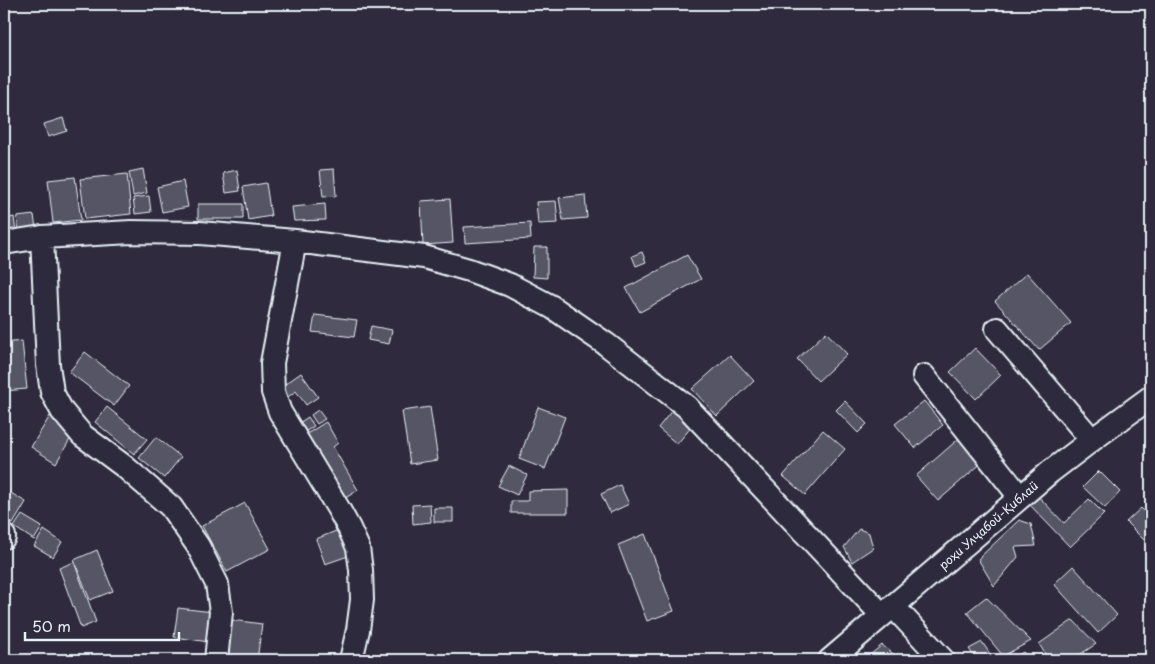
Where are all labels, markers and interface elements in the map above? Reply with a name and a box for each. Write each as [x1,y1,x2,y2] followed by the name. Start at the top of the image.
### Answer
[934,477,1042,573] street label: роҳи Улҷабой-Қиблаӣ
[25,609,179,641] scale bar
[32,614,71,637] text: 50 m

